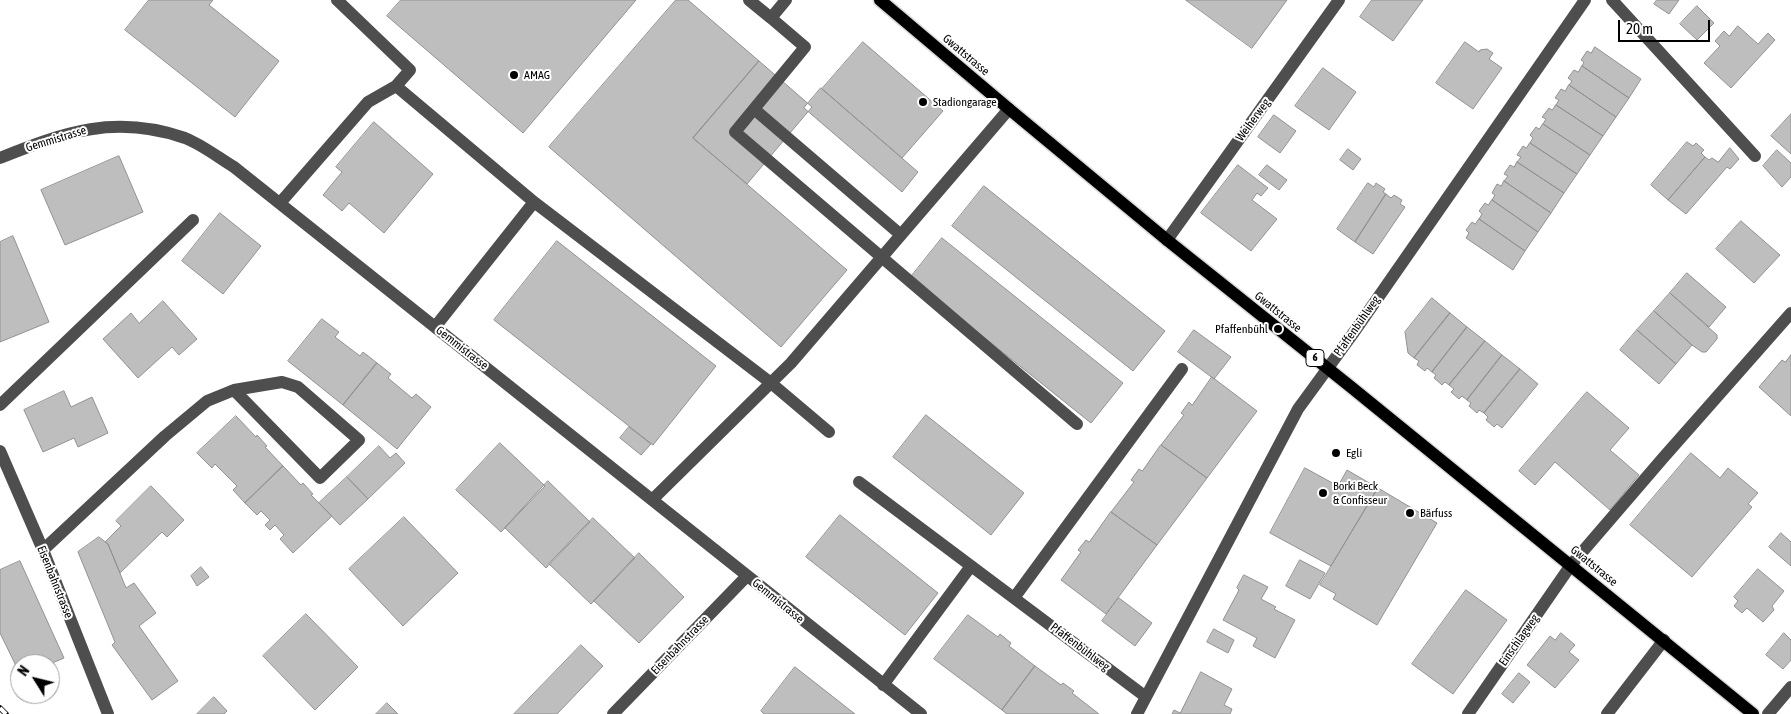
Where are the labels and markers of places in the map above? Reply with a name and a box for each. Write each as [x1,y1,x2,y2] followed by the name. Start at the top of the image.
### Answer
[524,68,550,82] place label: AMAG
[508,69,520,81] marker: AMAG
[933,95,997,109] place label: Stadiongarage
[917,96,929,108] marker: Stadiongarage
[1215,322,1268,336] place label: Pfaffenbühl
[1272,323,1284,335] marker: Pfaffenbühl
[1346,446,1362,460] place label: Egli
[1330,447,1342,459] marker: Egli
[1333,479,1387,507] place label: Borki Beck & Confisseur
[1317,487,1329,499] marker: Borki Beck & Confisseur
[1420,506,1452,520] place label: Bärfuss
[1404,507,1416,519] marker: Bärfuss

